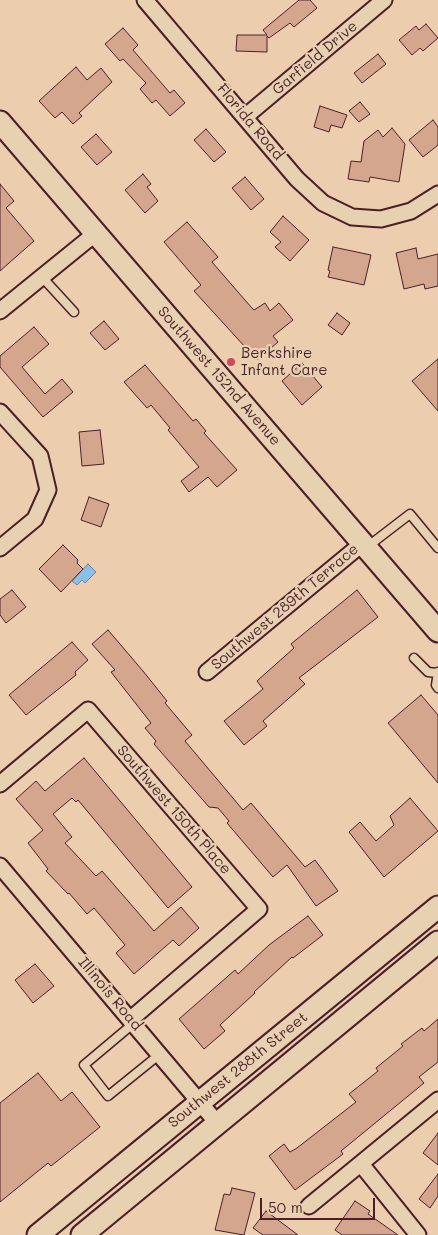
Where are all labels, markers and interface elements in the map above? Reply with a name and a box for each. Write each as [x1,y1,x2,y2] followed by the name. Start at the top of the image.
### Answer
[269,17,361,99] street label: Garfield Drive
[213,80,287,164] street label: Florida Road
[154,303,284,449] street label: Southwest 152nd Avenue
[241,344,328,379] place label: Berkshire Infant Care
[225,356,237,368] marker: Berkshire Infant Care
[208,540,362,674] street label: Southwest 289th Terrace
[113,742,235,878] street label: Southwest 150th Place
[74,954,146,1034] street label: Illinois Road
[165,1008,311,1132] street label: Southwest 288th Street
[263,1188,378,1220] scale bar
[268,1197,303,1217] text: 50 m

